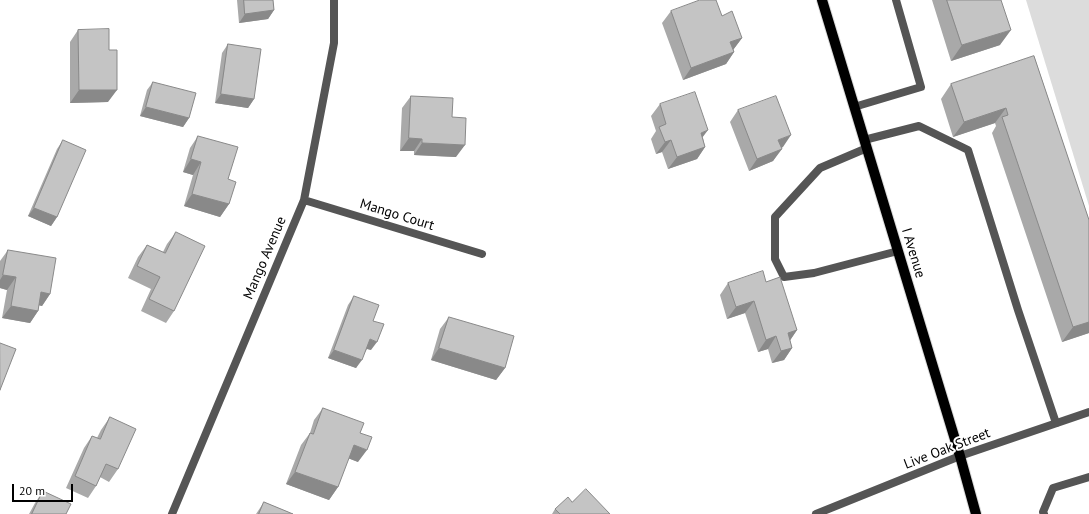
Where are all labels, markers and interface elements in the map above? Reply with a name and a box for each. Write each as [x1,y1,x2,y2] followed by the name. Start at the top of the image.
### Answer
[358,196,436,234] street label: Mango Court
[240,214,290,302] street label: Mango Avenue
[897,226,929,280] street label: I Avenue
[901,425,993,473] street label: Live Oak Street
[14,476,75,502] scale bar
[19,483,45,498] text: 20 m

